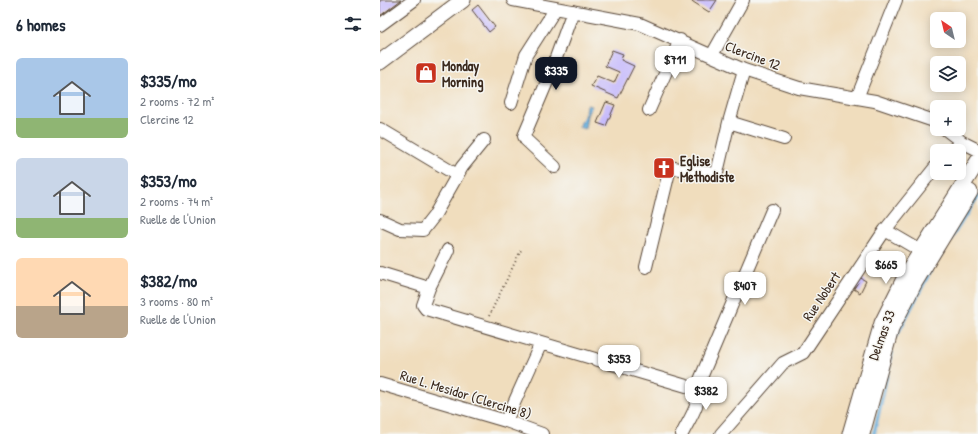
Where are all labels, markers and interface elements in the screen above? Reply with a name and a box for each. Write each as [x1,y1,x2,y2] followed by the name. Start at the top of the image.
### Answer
[930,12,966,48] north arrow
[930,12,966,180] map controls
[16,13,66,36] text: 6 homes
[342,13,364,35] icon: filters
[723,36,784,74] street label: Clercine 12
[651,46,699,80] pin: $711
[664,50,686,68] text: $711
[442,56,483,93] place label: Monday Morning
[930,56,966,92] button: layers
[532,57,580,91] pin: $335
[413,60,439,86] shop icon: Monday Morning
[544,61,568,79] text: $335
[140,69,197,92] text: $335/mo
[48,74,96,122] icon: home
[140,92,214,110] text: 2 rooms · 72 m²
[930,100,966,136] button: +
[140,110,194,128] text: Clercine 12
[930,144,966,180] button: −
[680,151,735,186] place label: Eglise Methodiste
[651,155,677,181] church icon: Eglise Methodiste
[140,169,197,192] text: $353/mo
[48,174,96,222] icon: home
[140,192,213,210] text: 2 rooms · 74 m²
[140,210,216,228] text: Ruelle de l'Union
[862,251,910,285] pin: $665
[875,255,897,273] text: $665
[798,268,844,324] street label: Rue Nobert
[140,269,197,292] text: $382/mo
[721,272,769,306] pin: $407
[48,274,96,322] icon: home
[733,276,757,294] text: $407
[140,292,213,310] text: 3 rooms · 80 m²
[863,307,899,363] street label: Delmas 33
[140,310,216,328] text: Ruelle de l'Union
[595,345,643,379] pin: $353
[607,349,631,367] text: $353
[398,365,534,423] street label: Rue L. Mesidor (Clercine 8)
[682,377,730,411] pin: $382
[694,381,718,399] text: $382

